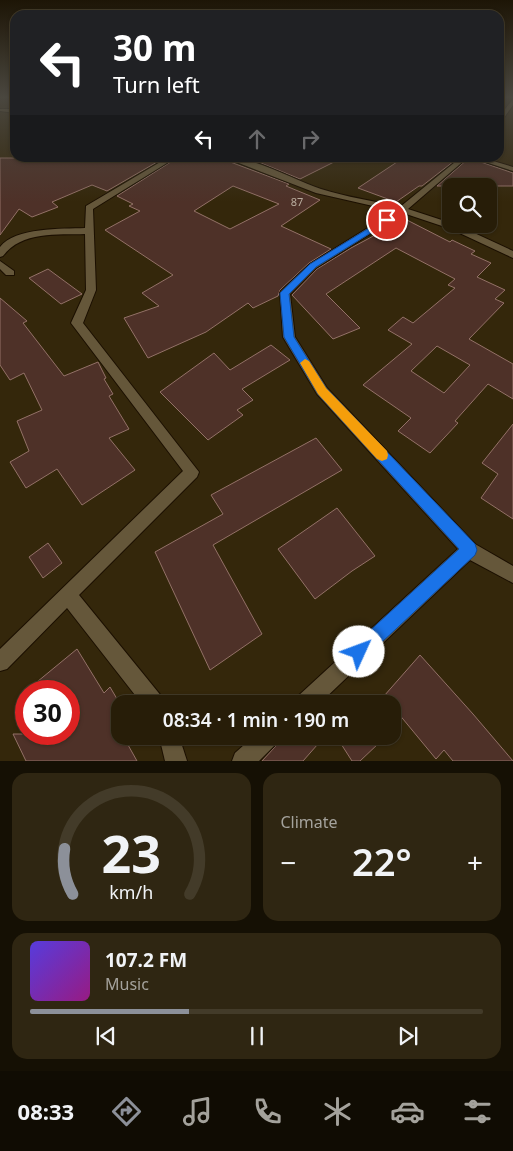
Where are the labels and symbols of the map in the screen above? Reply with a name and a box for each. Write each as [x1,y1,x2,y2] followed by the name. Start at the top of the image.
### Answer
[291,194,303,209] house number: 87
[366,199,408,241] pin
[332,625,384,677] position arrow
[15,680,80,745] speed limit sign: 30

